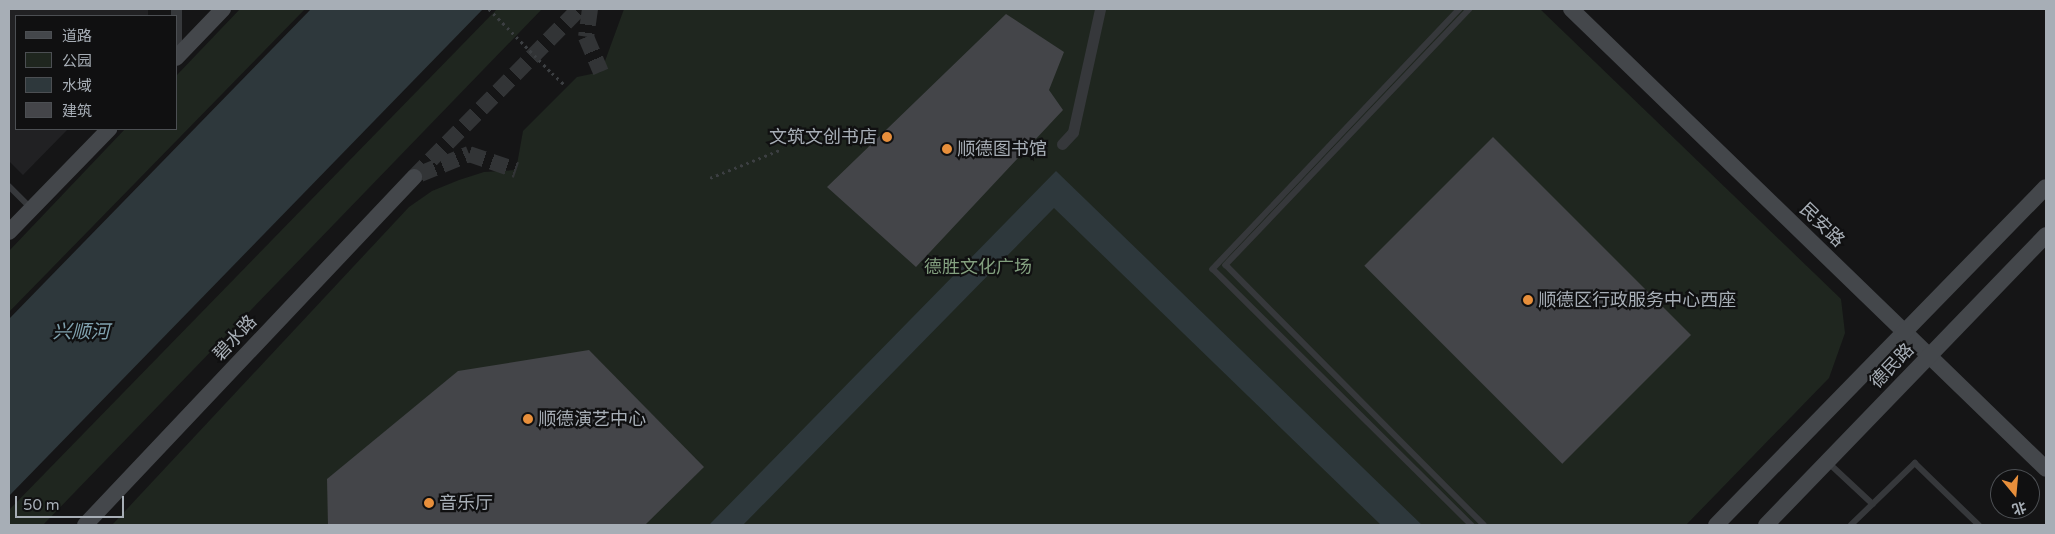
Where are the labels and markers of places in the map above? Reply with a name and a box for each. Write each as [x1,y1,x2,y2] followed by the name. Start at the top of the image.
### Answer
[769,126,877,148] place label: 文筑文创书店
[881,131,893,143] marker: 文筑文创书店
[957,138,1047,160] place label: 顺德图书馆
[941,143,953,155] marker: 顺德图书馆
[1538,289,1736,311] place label: 顺德区行政服务中心西座
[1522,294,1534,306] marker: 顺德区行政服务中心西座
[538,408,646,430] place label: 顺德演艺中心
[522,413,534,425] marker: 顺德演艺中心
[439,492,493,514] place label: 音乐厅
[423,497,435,509] marker: 音乐厅

